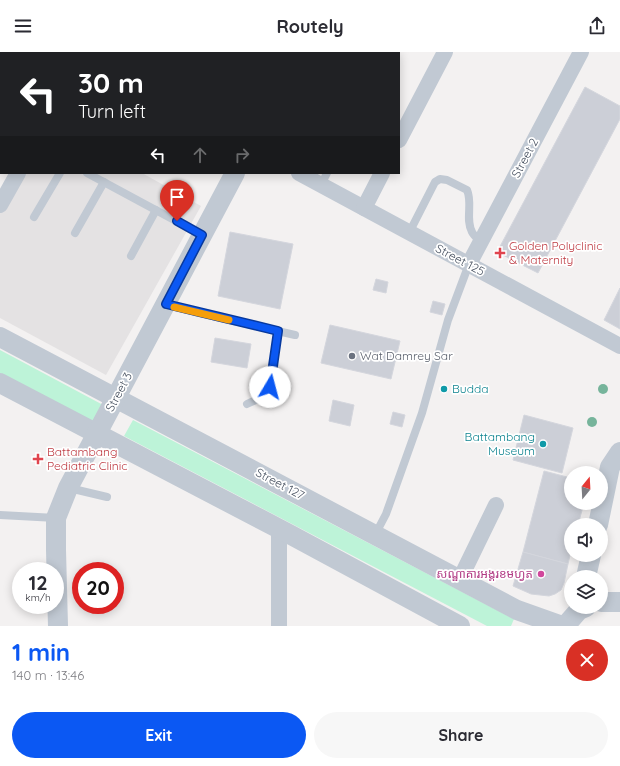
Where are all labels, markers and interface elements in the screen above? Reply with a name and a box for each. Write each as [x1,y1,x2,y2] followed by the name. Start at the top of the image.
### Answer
[12,15,34,37] icon: menu
[276,15,344,38] text: Routely
[586,15,608,37] icon: share
[78,65,144,100] text: 30 m
[12,68,64,120] icon: left
[78,100,146,123] text: Turn left
[508,135,541,180] street label: Street 2
[147,144,169,166] icon: left
[189,144,211,166] icon: ahead
[231,144,253,166] icon: right
[160,180,194,221] pin
[166,186,188,208] icon: arrive
[509,238,602,267] place label: Golden Polyclinic & Maternity
[433,240,487,279] street label: Street 125
[494,247,506,259] marker: Golden Polyclinic & Maternity
[360,348,453,363] place label: Wat Damrey Sar
[347,351,357,361] marker: Wat Damrey Sar
[249,366,291,408] position arrow
[102,370,135,414] street label: Street 3
[452,381,488,396] place label: Budda
[439,384,449,394] marker: Budda
[465,429,535,458] place label: Battambang Museum
[538,439,548,449] marker: Battambang Museum
[47,444,128,473] place label: Battambang Pediatric Clinic
[32,453,44,465] marker: Battambang Pediatric Clinic
[253,464,307,503] street label: Street 127
[564,466,608,510] north arrow
[564,466,608,614] map controls
[564,518,608,562] button: sound
[72,562,124,614] speed limit sign: 20
[436,566,533,581] place label: សណ្ឋាគារអង្គរខមហ្វត
[536,569,546,579] marker: សណ្ឋាគារអង្គរខមហ្វត
[28,570,48,595] text: 12
[564,570,608,614] button: layers
[25,591,51,604] text: km/h
[12,637,70,667] text: 1 min
[566,639,608,681] button: close
[12,667,84,683] text: 140 m · 13:46
[12,712,306,758] button: Exit
[314,712,608,758] button: Share

